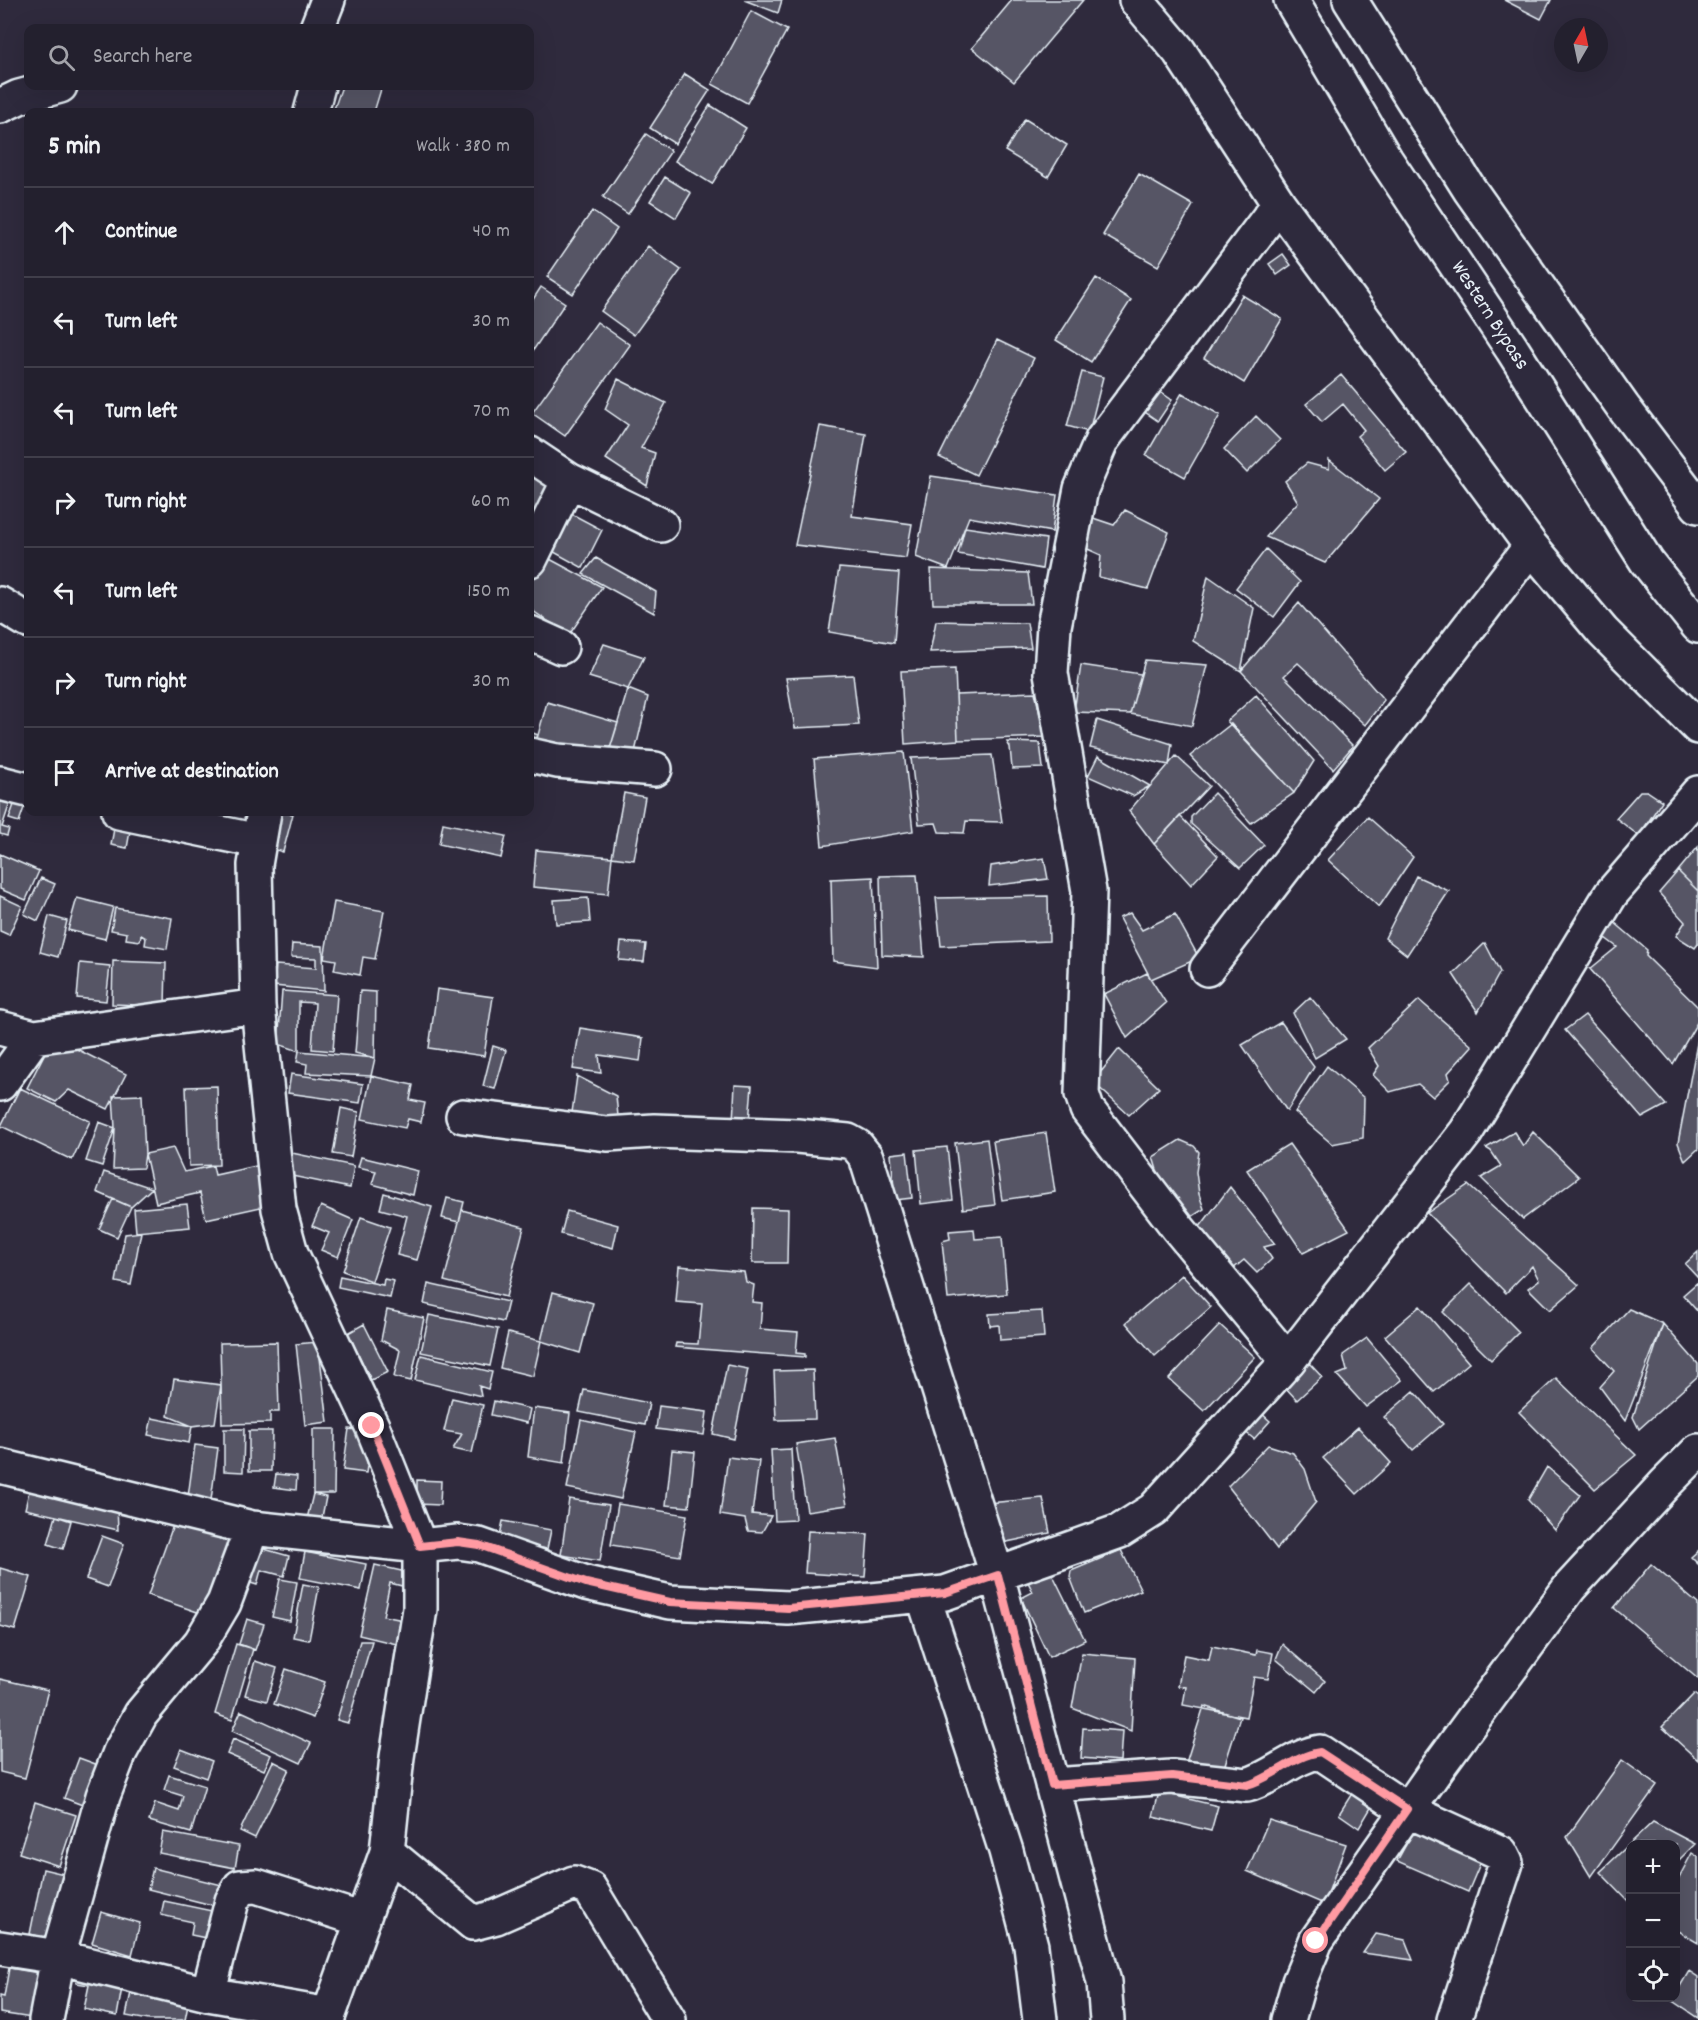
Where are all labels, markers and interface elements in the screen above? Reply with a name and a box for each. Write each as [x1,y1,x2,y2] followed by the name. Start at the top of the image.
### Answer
[1554,18,1608,72] north arrow
[24,24,534,90] search box
[45,41,78,74] icon: search
[93,42,192,73] text: Search here
[48,129,101,166] text: 5 min
[416,133,510,161] text: Walk · 380 m
[48,216,81,249] icon: ahead
[105,217,177,248] text: Continue
[472,218,510,246] text: 40 m
[1442,255,1536,377] street label: Western Bypass
[48,306,81,339] icon: left
[105,307,177,338] text: Turn left
[472,308,510,336] text: 30 m
[48,396,81,429] icon: left
[105,397,177,428] text: Turn left
[473,398,510,426] text: 70 m
[48,486,81,519] icon: right
[105,487,187,518] text: Turn right
[471,488,510,516] text: 60 m
[48,576,81,609] icon: left
[105,577,177,608] text: Turn left
[467,578,510,606] text: 150 m
[48,666,81,699] icon: right
[105,667,187,698] text: Turn right
[472,668,510,696] text: 30 m
[48,756,81,789] icon: arrive
[105,757,279,788] text: Arrive at destination
[358,1412,384,1438] route end
[1626,1840,1680,2002] map controls
[1626,1840,1680,1894] button: +
[1626,1894,1680,1948] button: −
[1302,1927,1328,1953] route start
[1626,1948,1680,2002] button: locate

